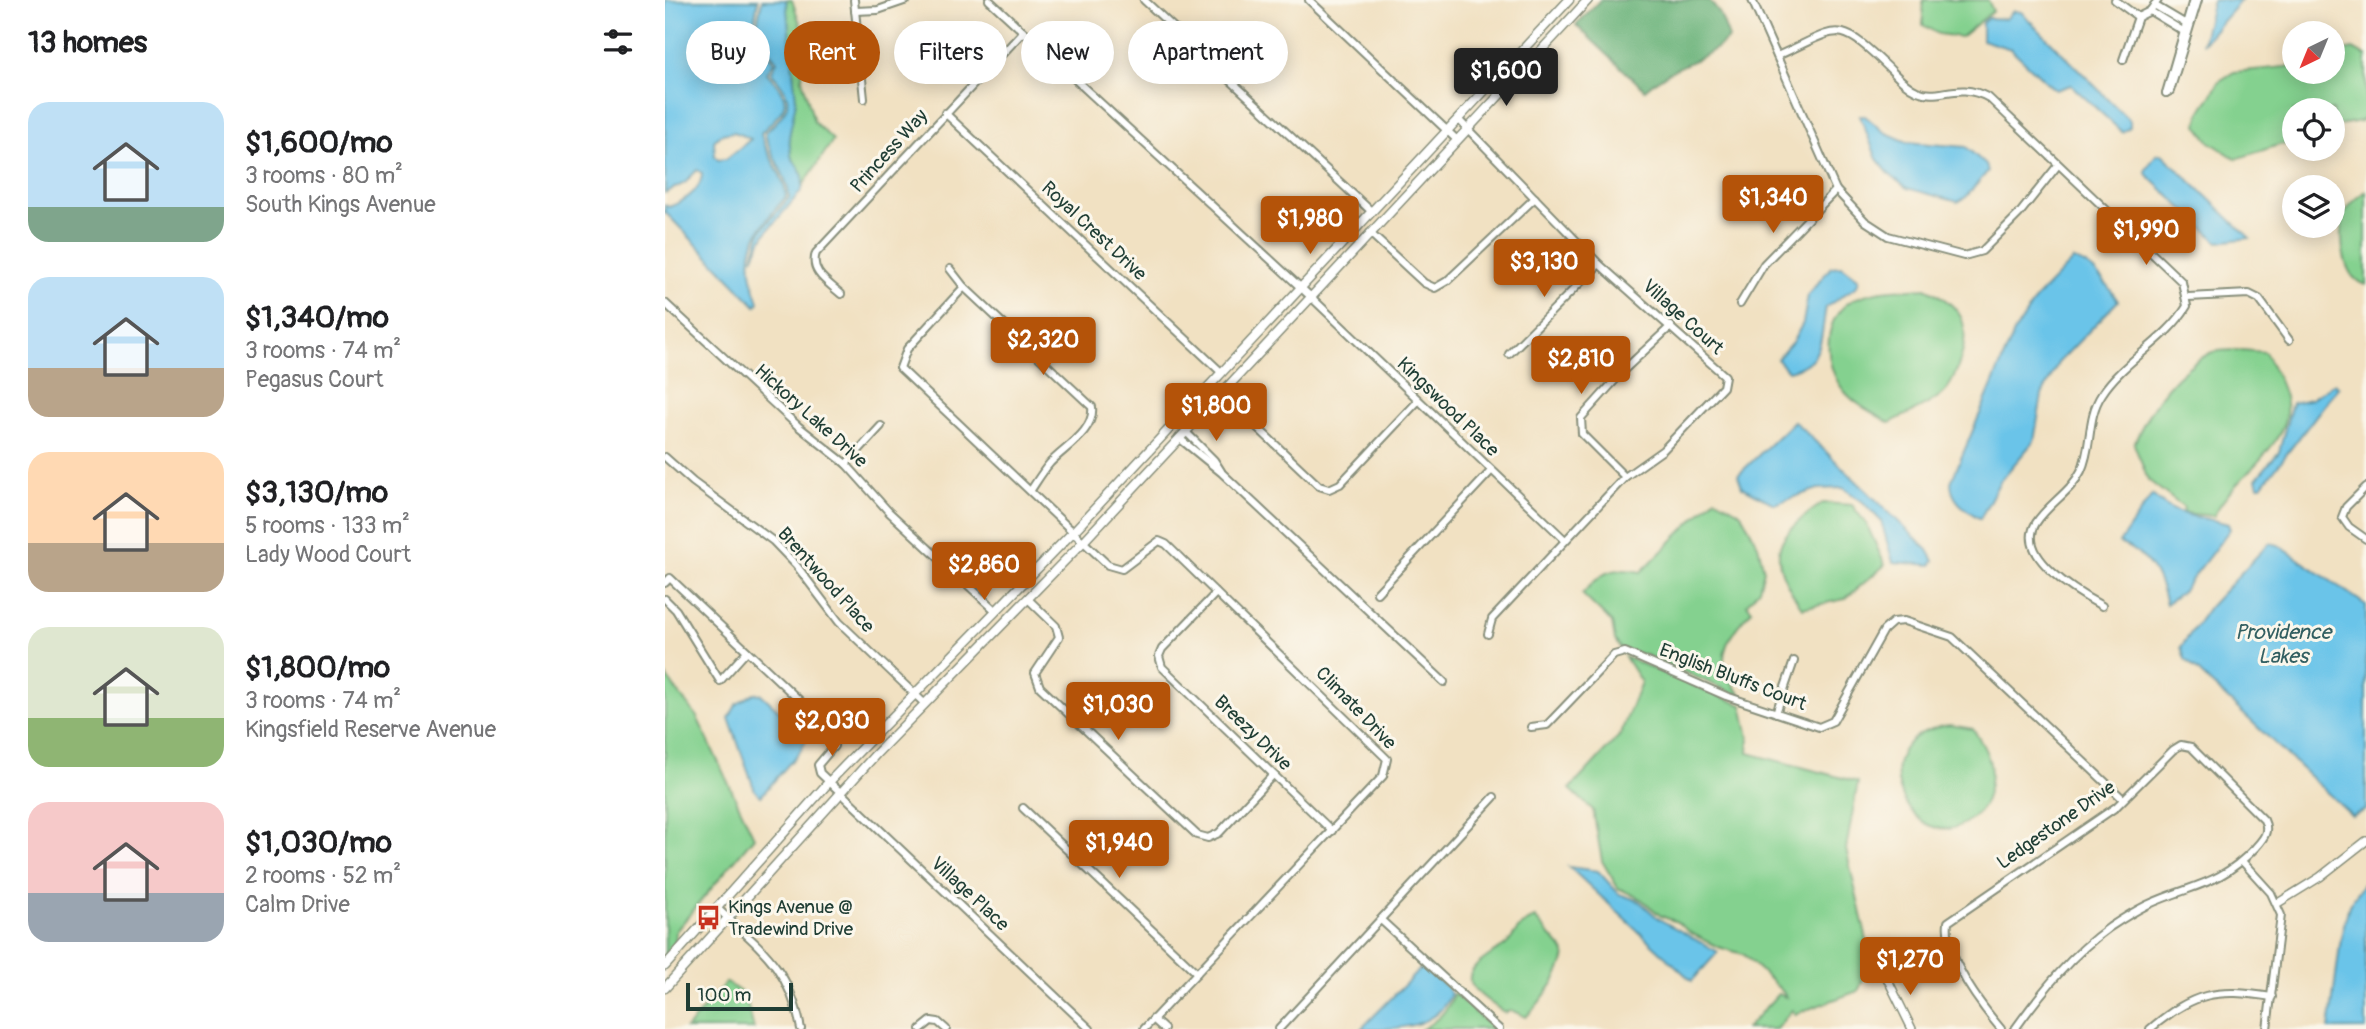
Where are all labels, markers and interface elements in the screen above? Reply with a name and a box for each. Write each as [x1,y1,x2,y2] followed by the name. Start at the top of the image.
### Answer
[686,21,770,84] chip: Buy
[784,21,880,84] chip: Rent
[894,21,1007,84] chip: Filters
[1021,21,1114,84] chip: New
[1128,21,1288,84] chip: Apartment
[2282,21,2345,84] north arrow
[2282,21,2345,238] map controls
[599,23,637,61] icon: filters
[28,24,147,61] text: 13 homes
[1449,48,1563,108] pin: $1,600
[1470,56,1542,85] text: $1,600
[2282,98,2345,161] button: locate
[845,104,933,198] street label: Princess Way
[245,124,393,161] text: $1,600/mo
[84,130,168,214] icon: home
[245,161,403,190] text: 3 rooms · 80 m²
[2282,175,2345,238] button: layers
[1036,176,1152,286] street label: Royal Crest Drive
[1716,176,1830,235] pin: $1,340
[1738,183,1808,212] text: $1,340
[245,190,436,219] text: South Kings Avenue
[1253,196,1367,256] pin: $1,980
[1277,204,1343,233] text: $1,980
[2089,208,2203,267] pin: $1,990
[2113,215,2179,244] text: $1,990
[1487,240,1601,299] pin: $3,130
[1510,247,1578,276] text: $3,130
[1637,274,1729,360] street label: Village Court
[245,299,389,336] text: $1,340/mo
[84,305,168,389] icon: home
[986,318,1100,377] pin: $2,320
[1007,325,1079,354] text: $2,320
[245,336,401,365] text: 3 rooms · 74 m²
[1524,336,1638,396] pin: $2,810
[1547,344,1615,373] text: $2,810
[1392,352,1505,462] street label: Kingswood Place
[750,359,873,473] street label: Hickory Lake Drive
[245,365,384,394] text: Pegasus Court
[1159,384,1273,443] pin: $1,800
[1181,391,1251,420] text: $1,800
[245,474,388,511] text: $3,130/mo
[84,480,168,564] icon: home
[245,511,410,540] text: 5 rooms · 133 m²
[772,522,880,638] street label: Brentwood Place
[245,540,411,569] text: Lady Wood Court
[927,542,1041,602] pin: $2,860
[948,550,1020,579] text: $2,860
[2235,619,2334,670] water label: Providence Lakes
[1656,638,1810,716] street label: English Bluffs Court
[245,649,390,686] text: $1,800/mo
[84,655,168,739] icon: home
[1311,662,1402,755] street label: Climate Drive
[1061,682,1175,742] pin: $1,030
[245,686,401,715] text: 3 rooms · 74 m²
[1082,690,1154,719] text: $1,030
[1209,690,1297,776] street label: Breezy Drive
[775,698,889,758] pin: $2,030
[794,706,870,735] text: $2,030
[245,715,496,744] text: Kingsfield Reserve Avenue
[1992,775,2120,875] street label: Ledgestone Drive
[1062,820,1176,880] pin: $1,940
[245,824,392,861] text: $1,030/mo
[1085,828,1153,857] text: $1,940
[84,830,168,914] icon: home
[926,852,1015,937] street label: Village Place
[245,861,401,890] text: 2 rooms · 52 m²
[245,890,350,919] text: Calm Drive
[728,895,854,941] place label: Kings Avenue @ Tradewind Drive
[694,904,722,932] bus stop icon: Kings Avenue @ Tradewind Drive
[1853,937,1967,997] pin: $1,270
[1876,945,1944,974] text: $1,270
[686,980,793,1012] scale bar
[697,983,751,1007] text: 100 m

